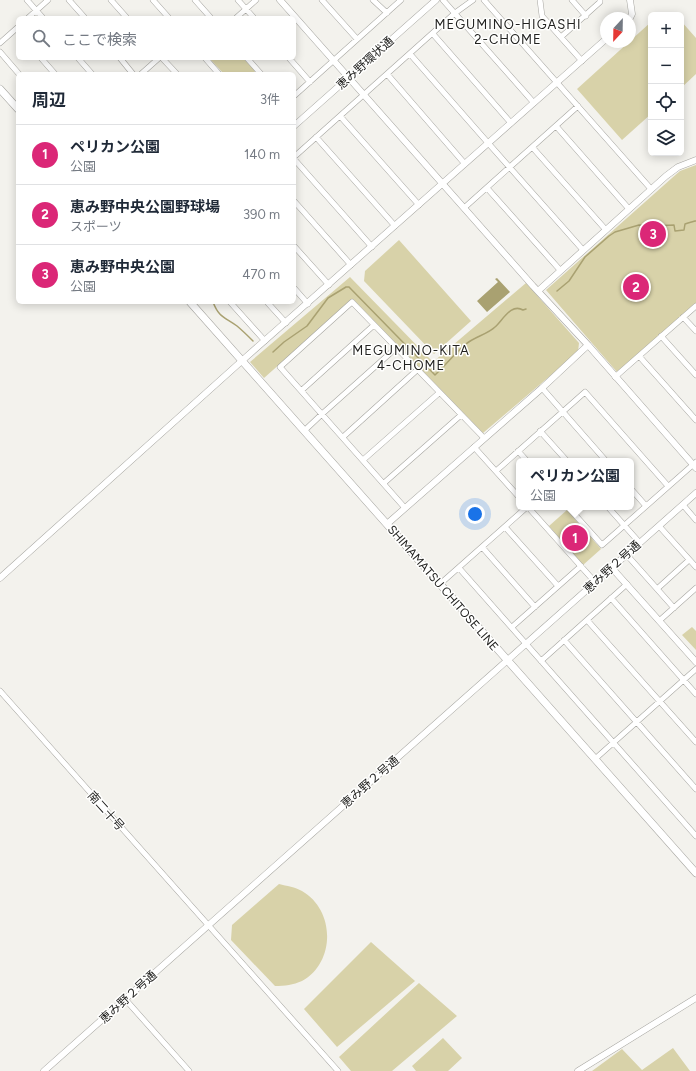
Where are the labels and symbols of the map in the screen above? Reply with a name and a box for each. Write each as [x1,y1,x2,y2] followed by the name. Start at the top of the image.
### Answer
[600,12,636,48] north arrow
[434,17,582,47] district label: MEGUMINO-HIGASHI 2-CHOME
[334,34,396,92] street label: 恵み野環状通
[640,219,666,249] pin: 3
[623,272,649,302] pin: 2
[352,343,470,373] district label: MEGUMINO-KITA 4-CHOME
[465,504,485,524] your location
[385,522,501,654] street label: SHIMAMATSU CHITOSE LINE
[562,523,588,553] pin: 1
[581,538,643,596] street label: 恵み野２号通
[338,753,402,811] street label: 恵み野２号通
[85,788,127,834] street label: 南二十号
[97,968,159,1026] street label: 恵み野２号通

